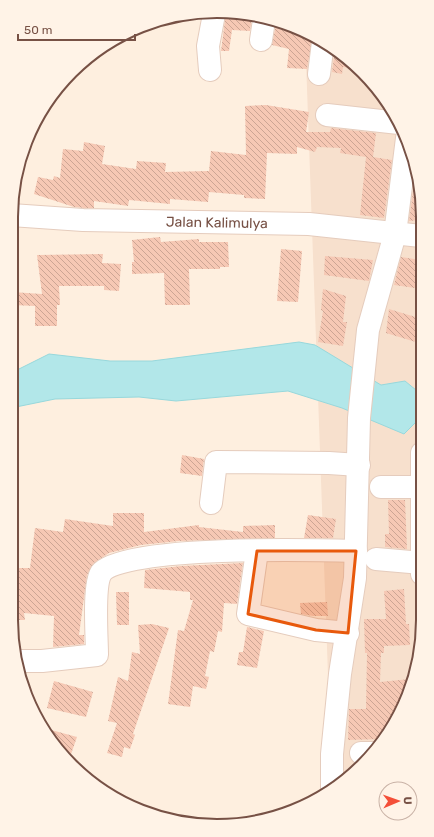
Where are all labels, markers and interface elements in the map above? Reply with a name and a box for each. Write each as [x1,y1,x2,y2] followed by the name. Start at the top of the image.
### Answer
[18,16,135,42] scale bar
[24,23,52,37] text: 50 m
[166,213,268,232] street label: Jalan Kalimulya
[378,781,418,821] north arrow
[401,796,414,805] text: U

